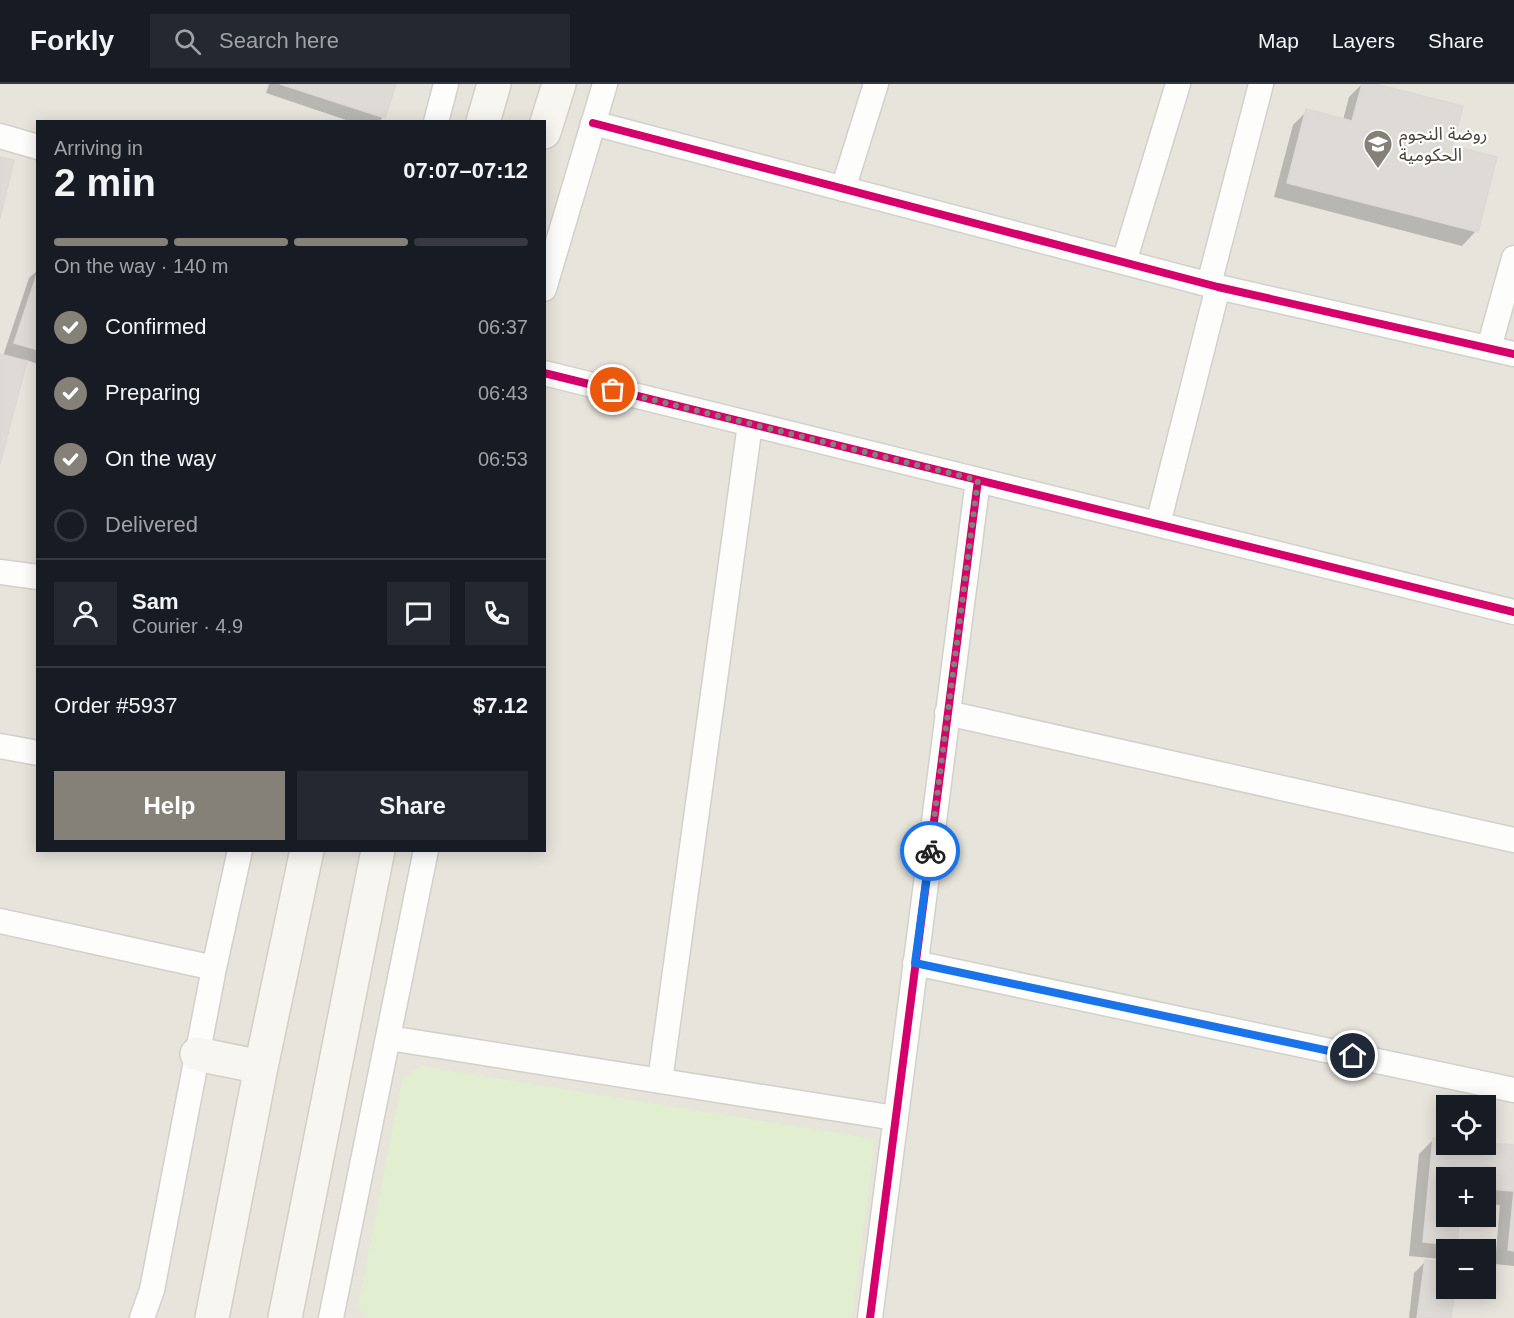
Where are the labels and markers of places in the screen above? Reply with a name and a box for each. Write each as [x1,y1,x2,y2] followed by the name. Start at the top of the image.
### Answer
[1399,124,1487,166] place label: روضة النجوم الحكومية
[1362,128,1394,170] school or university icon: روضة النجوم الحكومية
[587,364,638,415] pin
[1327,1030,1378,1081] pin

